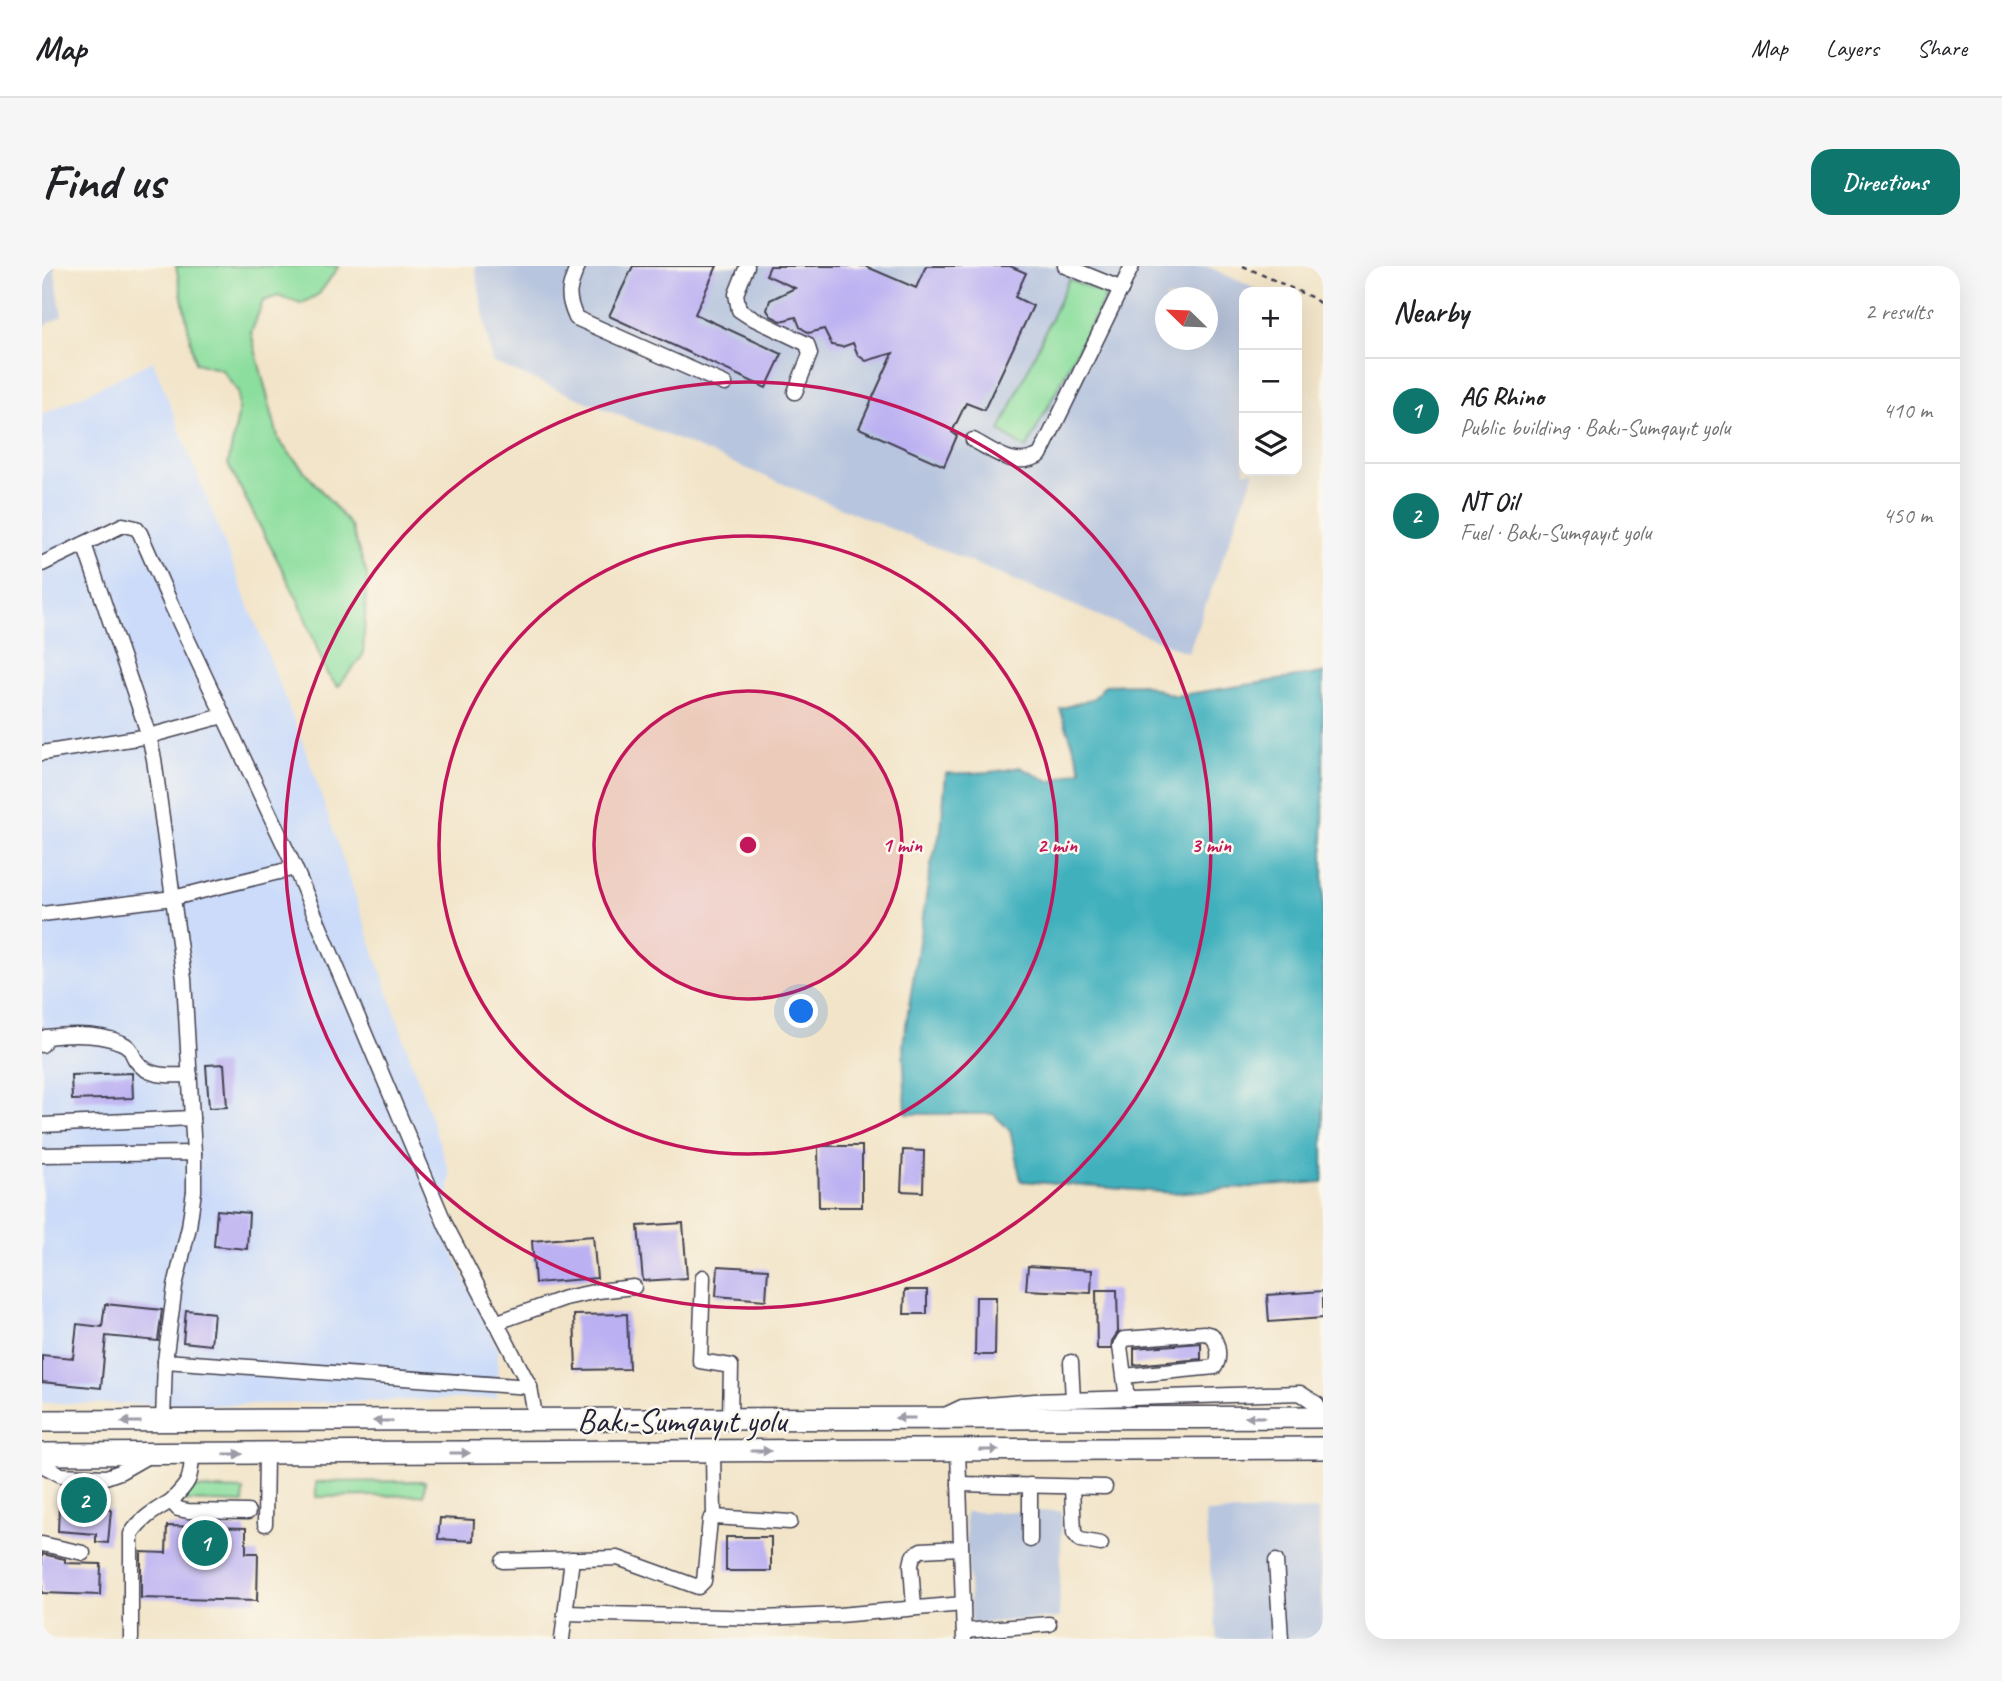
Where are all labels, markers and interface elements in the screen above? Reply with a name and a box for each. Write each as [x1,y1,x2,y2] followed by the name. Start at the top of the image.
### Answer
[35,27,86,69] text: Map
[1751,33,1788,63] text: Map
[1826,33,1879,63] text: Layers
[1917,33,1967,63] text: Share
[1811,149,1960,215] button: Directions
[42,151,164,213] text: Find us
[1155,287,1218,350] north arrow
[1239,287,1302,476] map controls
[1239,287,1302,350] button: +
[1393,293,1469,331] text: Nearby
[1865,297,1932,326] text: 2 results
[1239,350,1302,413] button: −
[1460,380,1544,413] text: AG Rhino
[1411,396,1421,425] text: 1
[1883,396,1932,425] text: 410 m
[1239,413,1302,476] button: layers
[1460,413,1730,442] text: Public building · Bakı-Sumqayıt yolu
[1460,485,1518,518] text: NT Oil
[1411,501,1421,530] text: 2
[1883,501,1932,530] text: 450 m
[1460,518,1651,547] text: Fuel · Bakı-Sumqayıt yolu
[882,832,922,858] text: 1 min
[1037,832,1077,858] text: 2 min
[1191,832,1231,858] text: 3 min
[736,833,760,857] centre of rings
[784,994,818,1028] your location
[577,1400,788,1442] street label: Bakı-Sumqayıt yolu
[1244,1411,1266,1423] one-way arrow
[894,1412,916,1424] one-way arrow
[372,1415,394,1427] one-way arrow
[120,1416,142,1428] one-way arrow
[978,1444,1000,1456] one-way arrow
[750,1445,772,1457] one-way arrow
[449,1447,471,1459] one-way arrow
[222,1448,244,1460] one-way arrow
[61,1474,107,1526] pin: 2
[182,1517,228,1569] pin: 1

